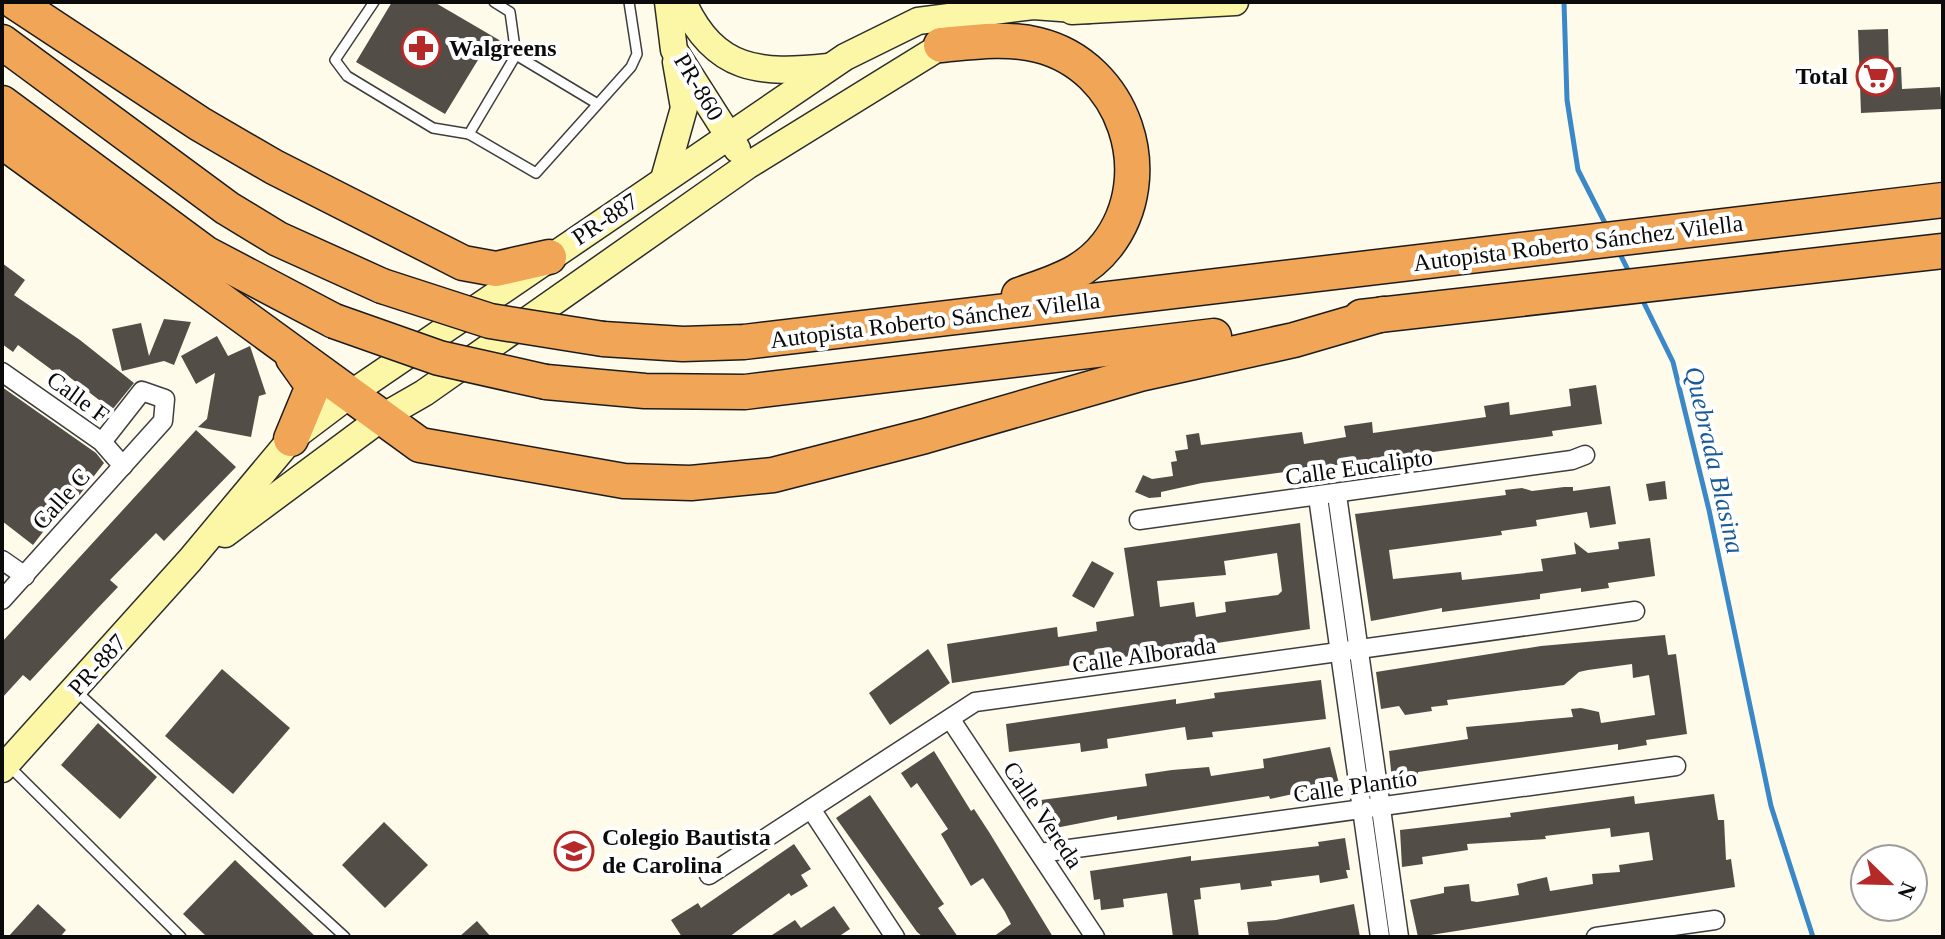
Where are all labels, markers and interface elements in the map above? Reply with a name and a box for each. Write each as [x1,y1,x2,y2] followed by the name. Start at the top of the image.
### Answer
[400,27,442,69] pharmacy icon: Walgreens
[449,35,557,61] place label: Walgreens
[669,49,729,125] street label: PR-860
[1855,55,1897,97] supermarket icon: Total
[1796,63,1848,89] place label: Total
[567,188,643,250] street label: PR-887
[1412,210,1745,276] street label: Autopista Roberto Sánchez Vilella
[769,287,1102,353] street label: Autopista Roberto Sánchez Vilella
[1679,364,1750,557] water label: Quebrada Blasina
[42,366,114,428] street label: Calle F
[1284,444,1434,490] street label: Calle Eucalipto
[27,463,95,535] street label: Calle C
[63,629,131,701] street label: PR-887
[1071,632,1218,678] street label: Calle Alborada
[998,757,1088,873] street label: Calle Vereda
[1291,764,1419,808] street label: Calle Plantío
[602,824,771,878] place label: Colegio Bautista de Carolina
[553,830,595,872] school or university icon: Colegio Bautista de Carolina
[1849,843,1929,923] north arrow
[1892,878,1922,903] text: N

